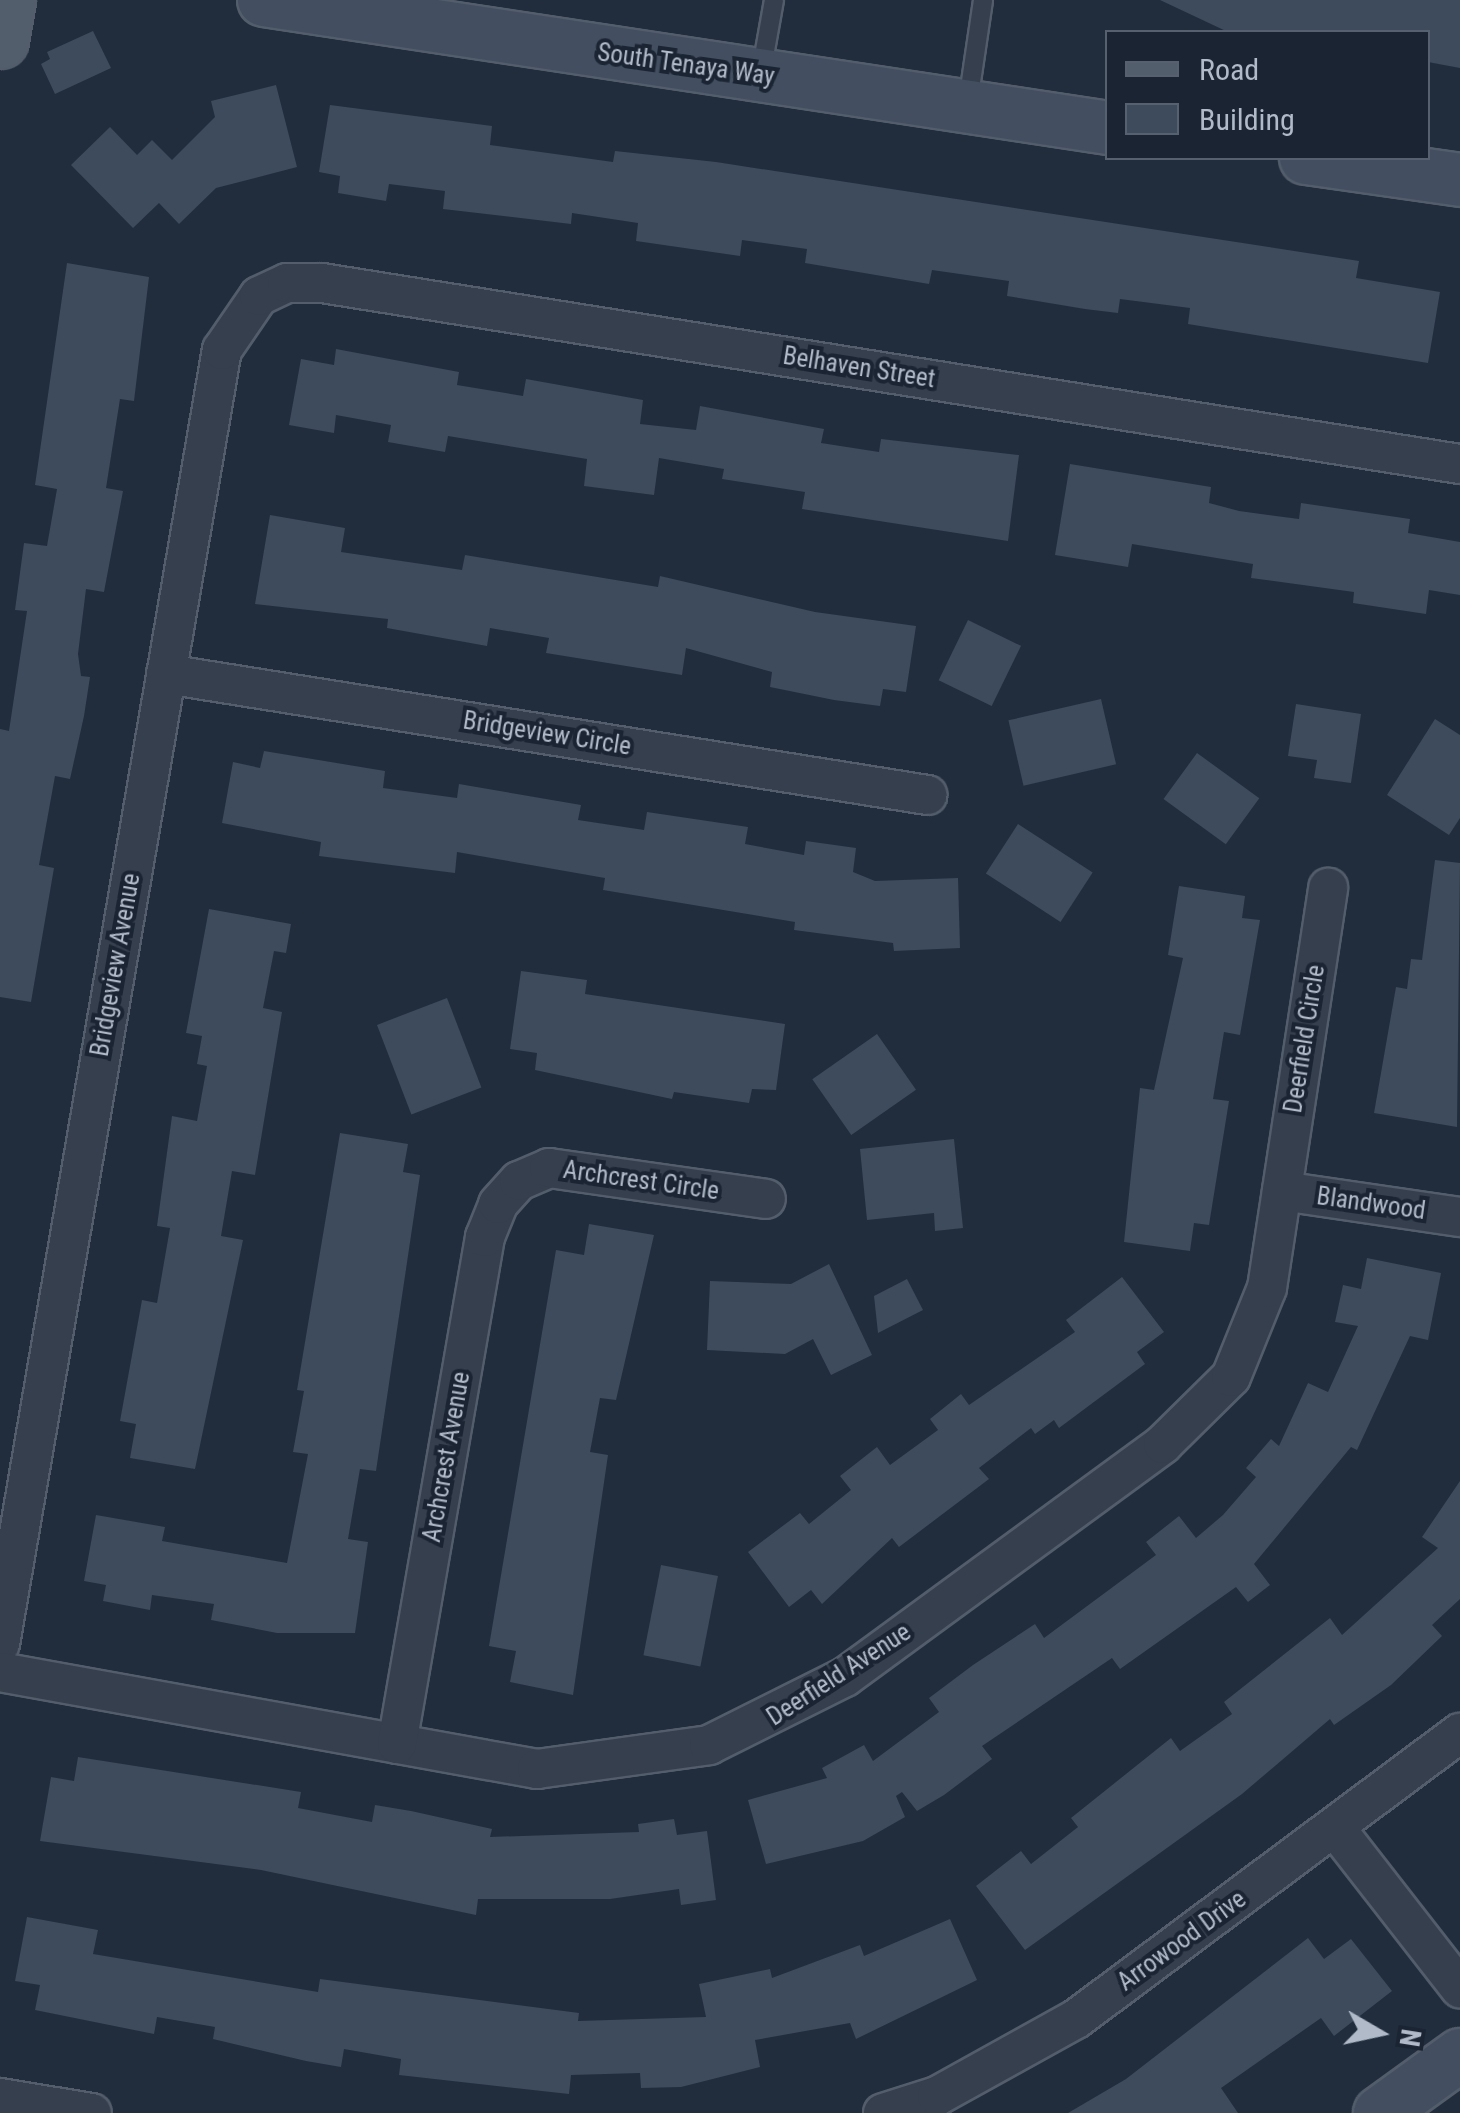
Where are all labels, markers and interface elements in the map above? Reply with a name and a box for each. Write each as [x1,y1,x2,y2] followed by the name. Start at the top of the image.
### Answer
[1105,30,1430,160] legend
[595,38,777,92] street label: South Tenaya Way
[1199,52,1259,87] text: Road
[1199,102,1295,137] text: Building
[781,341,937,395] street label: Belhaven Street
[461,706,633,762] street label: Bridgeview Circle
[85,871,147,1059] street label: Bridgeview Avenue
[1278,963,1332,1115] street label: Deerfield Circle
[561,1155,721,1207] street label: Archcrest Circle
[1315,1182,1427,1226] street label: Blandwood
[417,1369,477,1545] street label: Archcrest Avenue
[762,1617,916,1733] street label: Deerfield Avenue
[1112,1884,1252,1998] street label: Arrowood Drive
[1330,1983,1430,2083] north arrow
[1392,2027,1428,2049] text: N

